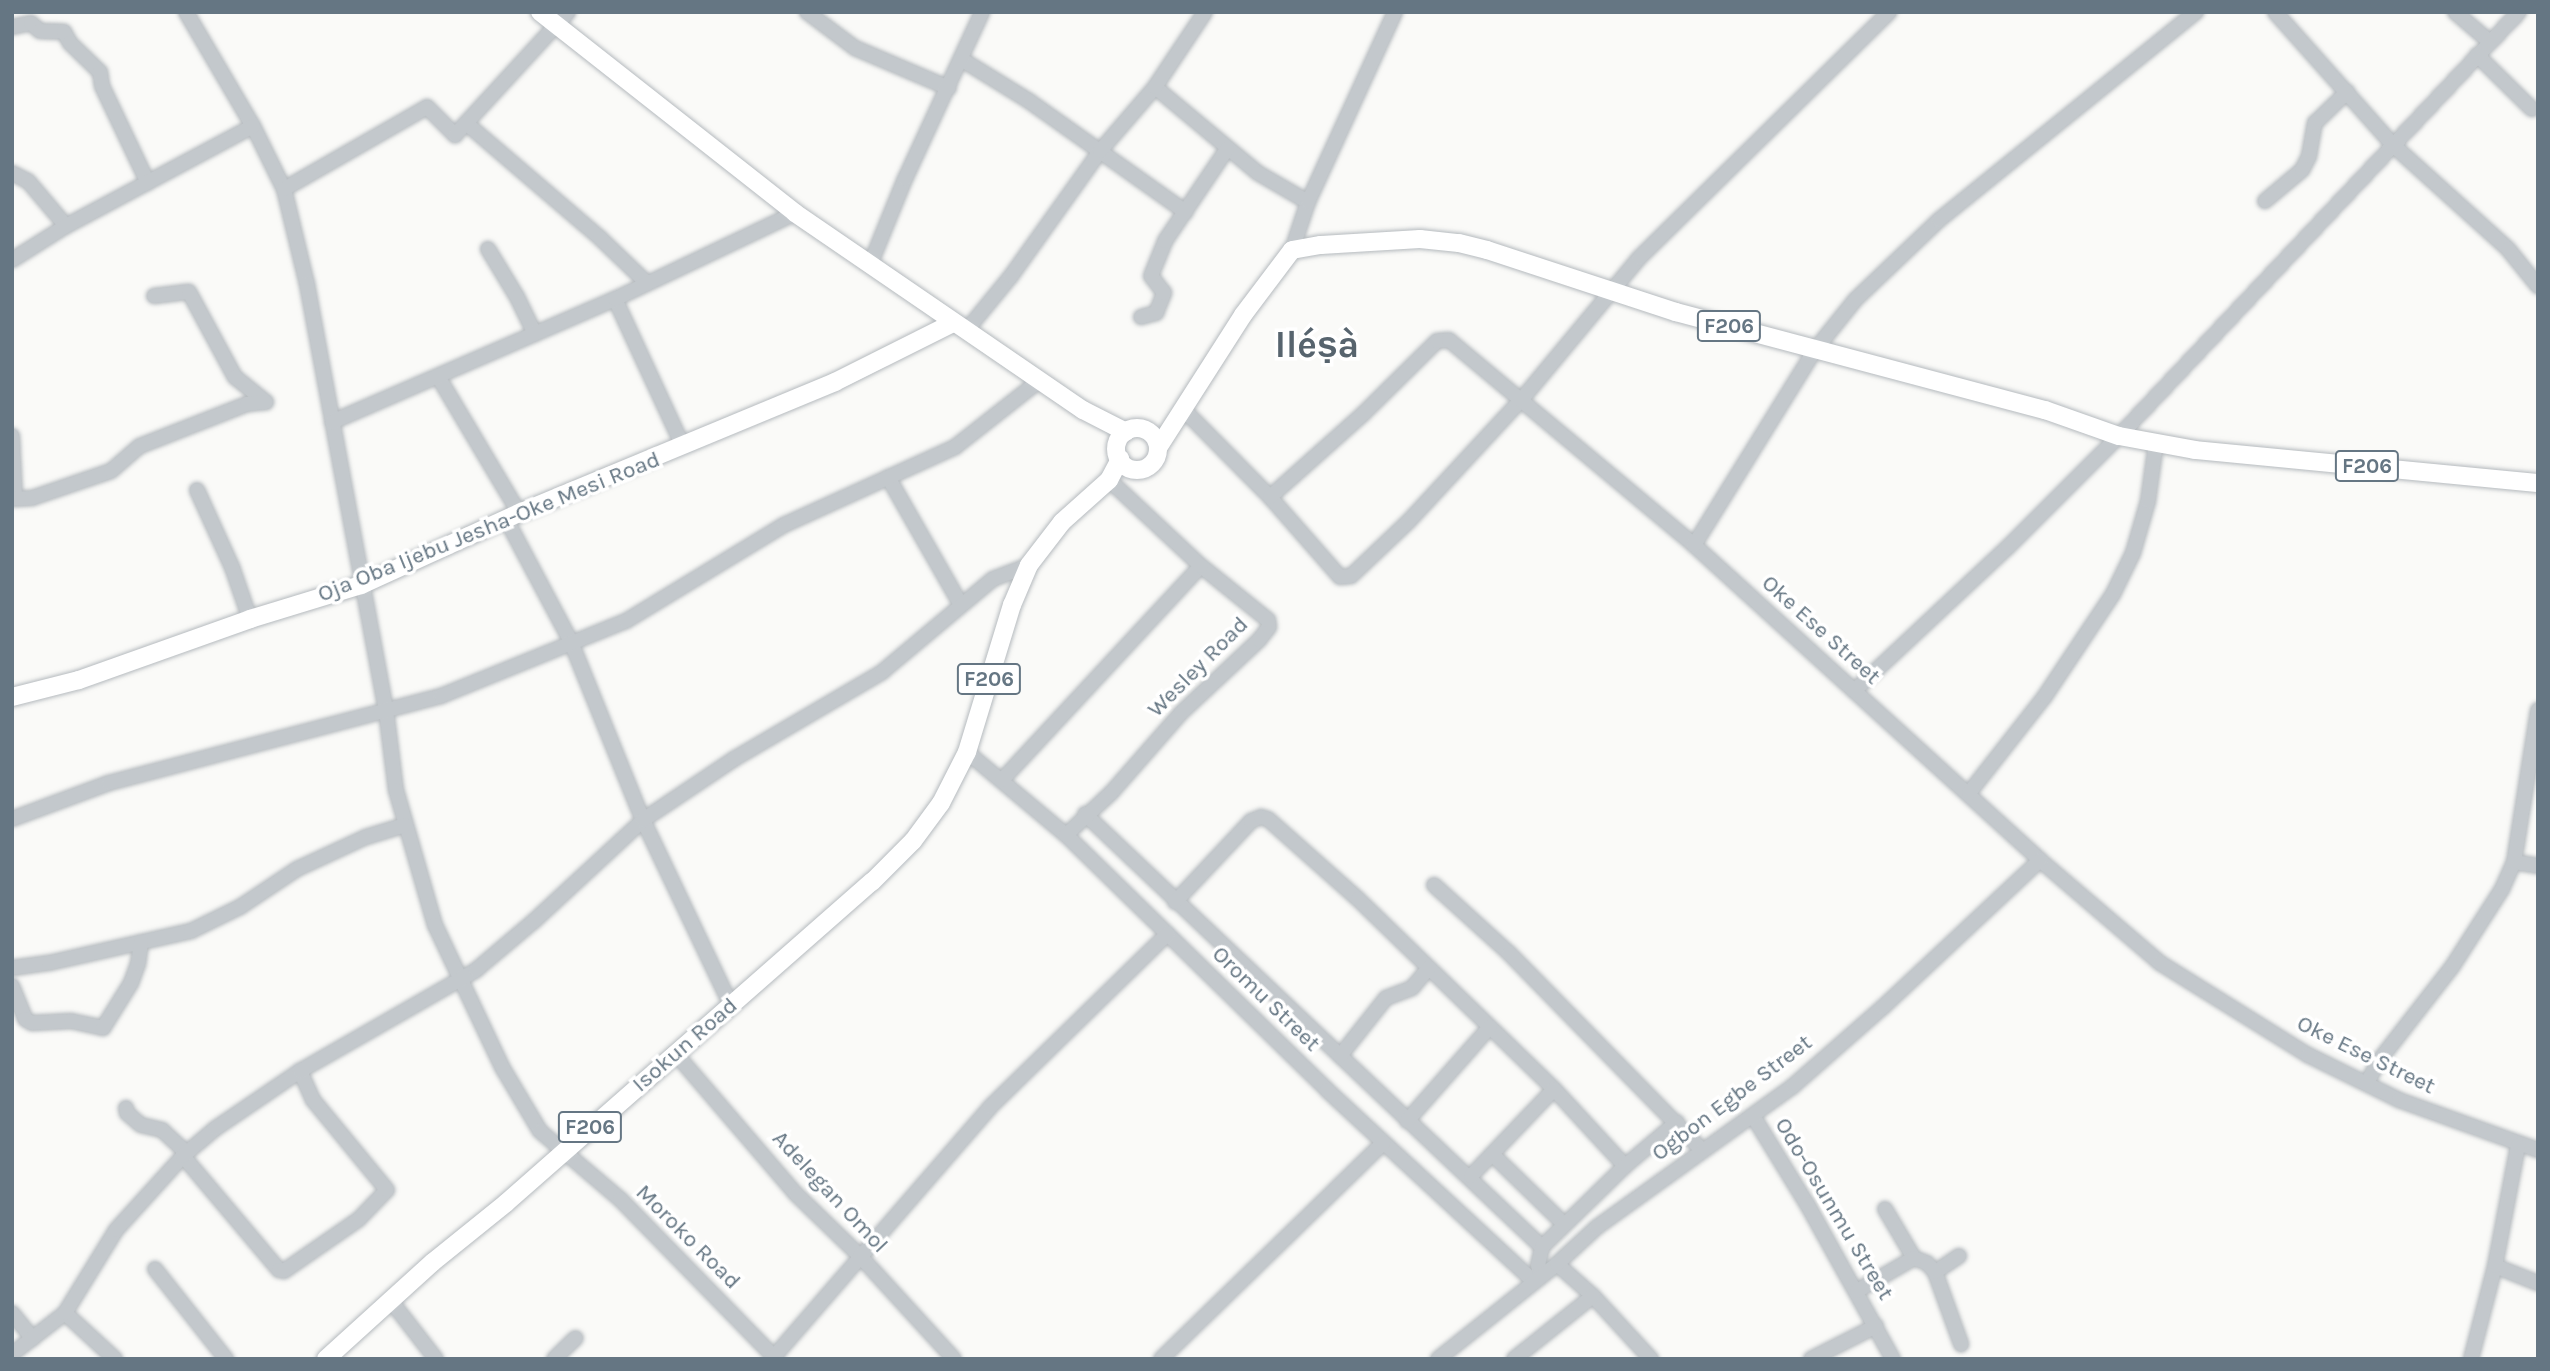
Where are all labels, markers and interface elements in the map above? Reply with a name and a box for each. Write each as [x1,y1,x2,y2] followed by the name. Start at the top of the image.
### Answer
[1696,308,1762,344] road number: F206
[1275,323,1359,367] district label: Iléṣà
[314,446,664,608] street label: Oja Oba Ijebu Jesha-Oke Mesi Road
[2334,448,2400,484] road number: F206
[1756,569,1886,691] street label: Oke Ese Street
[1142,611,1254,723] street label: Wesley Road
[956,662,1022,696] road number: F206
[1206,941,1326,1057] street label: Oromu Street
[627,992,743,1098] street label: Isokun Road
[2292,1010,2440,1100] street label: Oke Ese Street
[1647,1029,1817,1167] street label: Ogbon Egbe Street
[557,1110,623,1144] road number: F206
[1769,1113,1899,1305] street label: Odo-Osunmu Street
[766,1125,894,1259] street label: Adelegan Omol
[630,1179,746,1295] street label: Moroko Road

